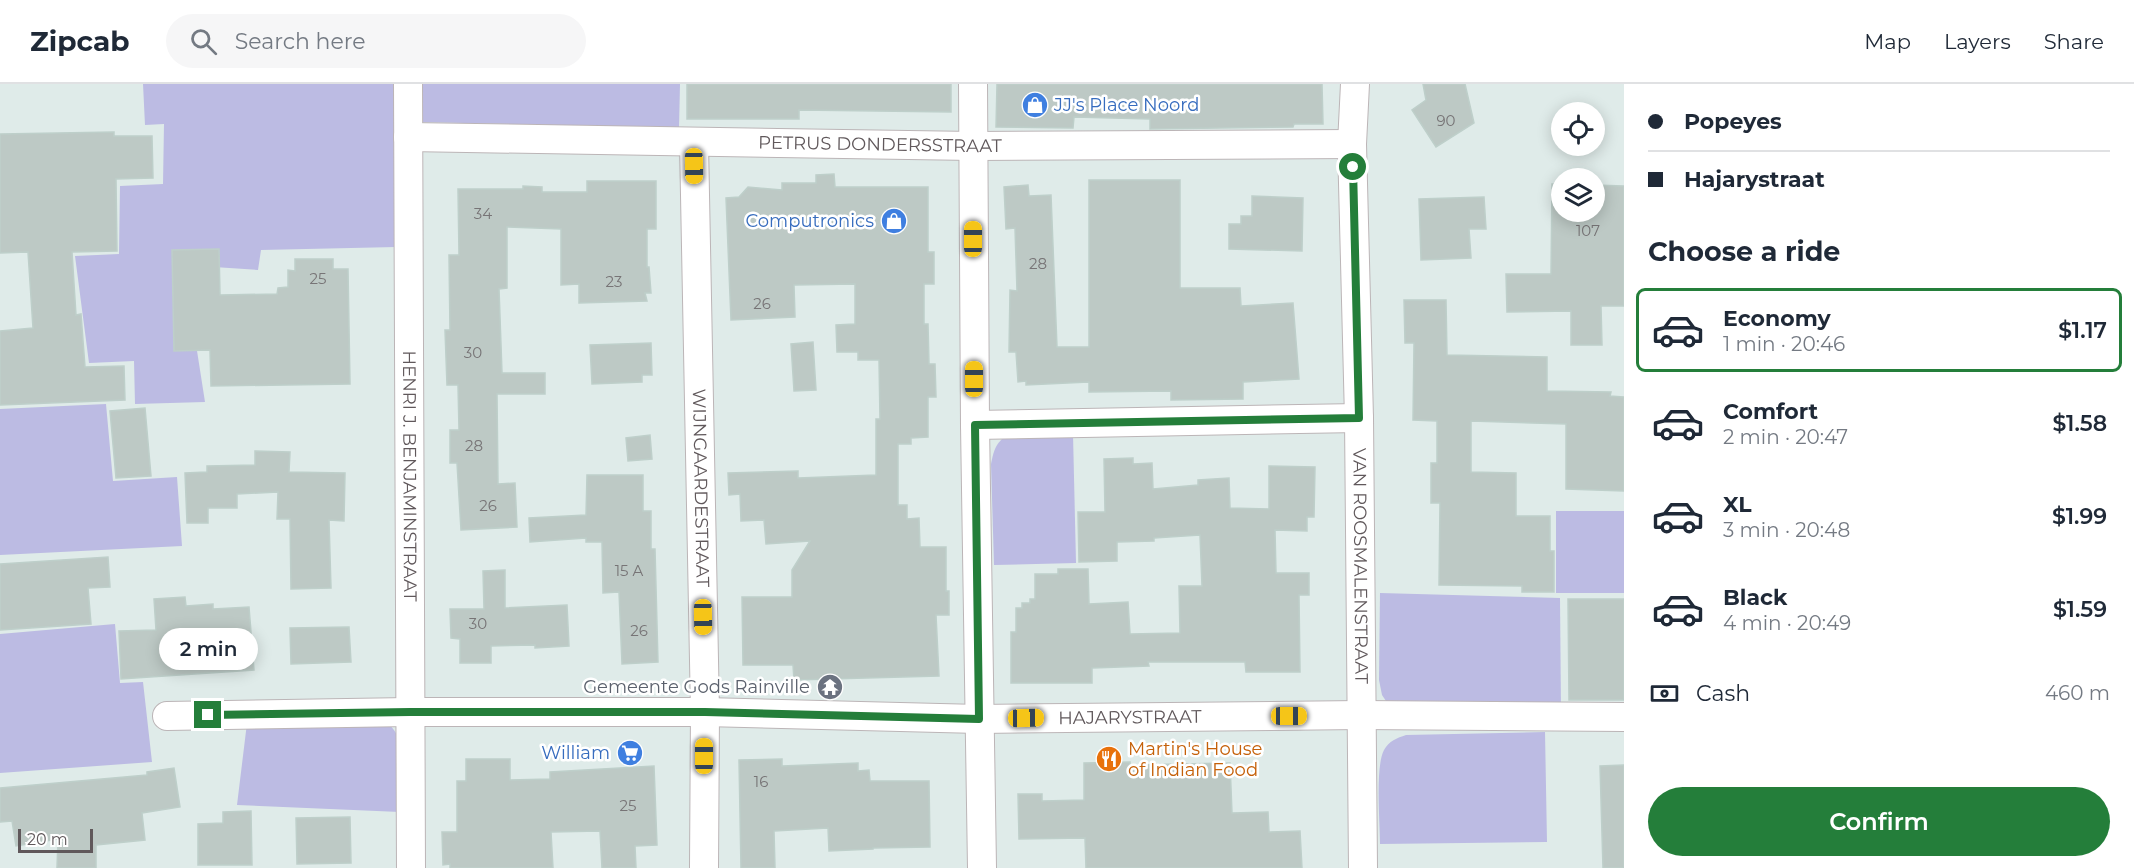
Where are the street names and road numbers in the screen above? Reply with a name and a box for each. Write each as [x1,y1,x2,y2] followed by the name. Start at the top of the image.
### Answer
[758,132,1003,157] street label: PETRUS DONDERSSTRAAT
[398,350,421,602] street label: HENRI J. BENJAMINSTRAAT
[688,388,714,588] street label: WIJNGAARDESTRAAT
[1348,448,1372,685] street label: VAN ROOSMALENSTRAAT
[1058,706,1202,729] street label: HAJARYSTRAAT

